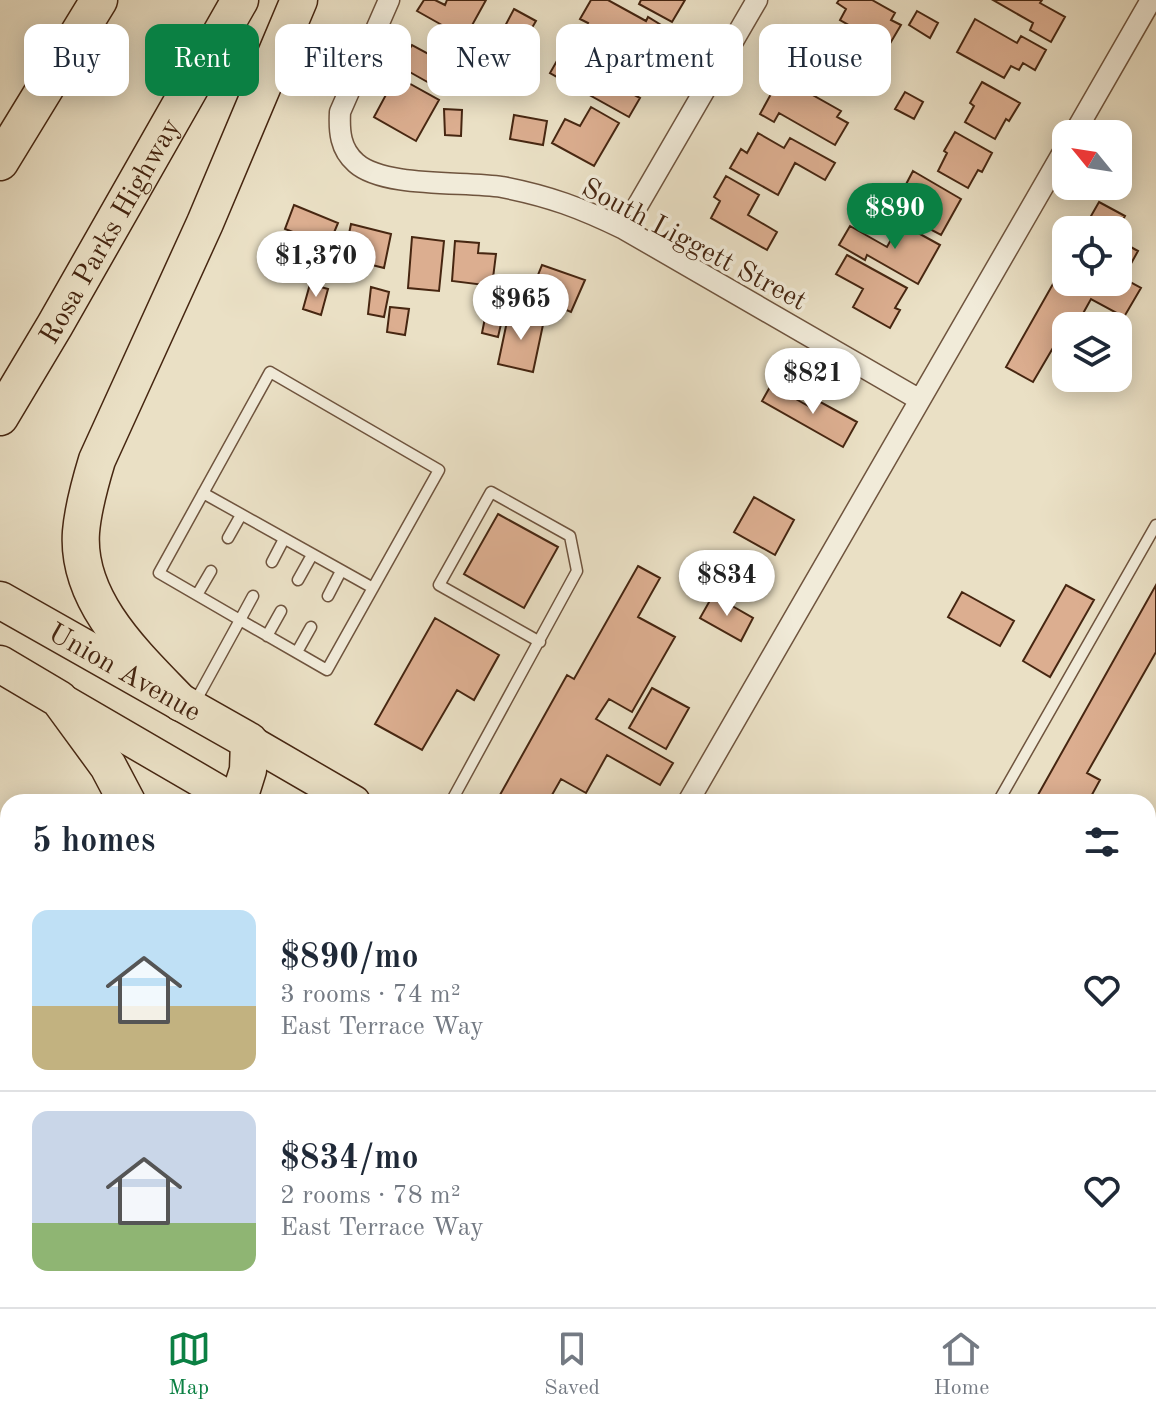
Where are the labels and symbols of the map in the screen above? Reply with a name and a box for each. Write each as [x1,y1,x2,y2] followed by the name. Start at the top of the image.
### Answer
[36,114,187,350] street label: Rosa Parks Highway
[1052,120,1132,200] north arrow
[577,175,811,317] street label: South Liggett Street
[848,183,942,251] pin: $890
[251,231,381,299] pin: $1,370
[474,274,568,342] pin: $965
[766,348,860,416] pin: $821
[680,550,774,618] pin: $834
[43,619,205,728] street label: Union Avenue

